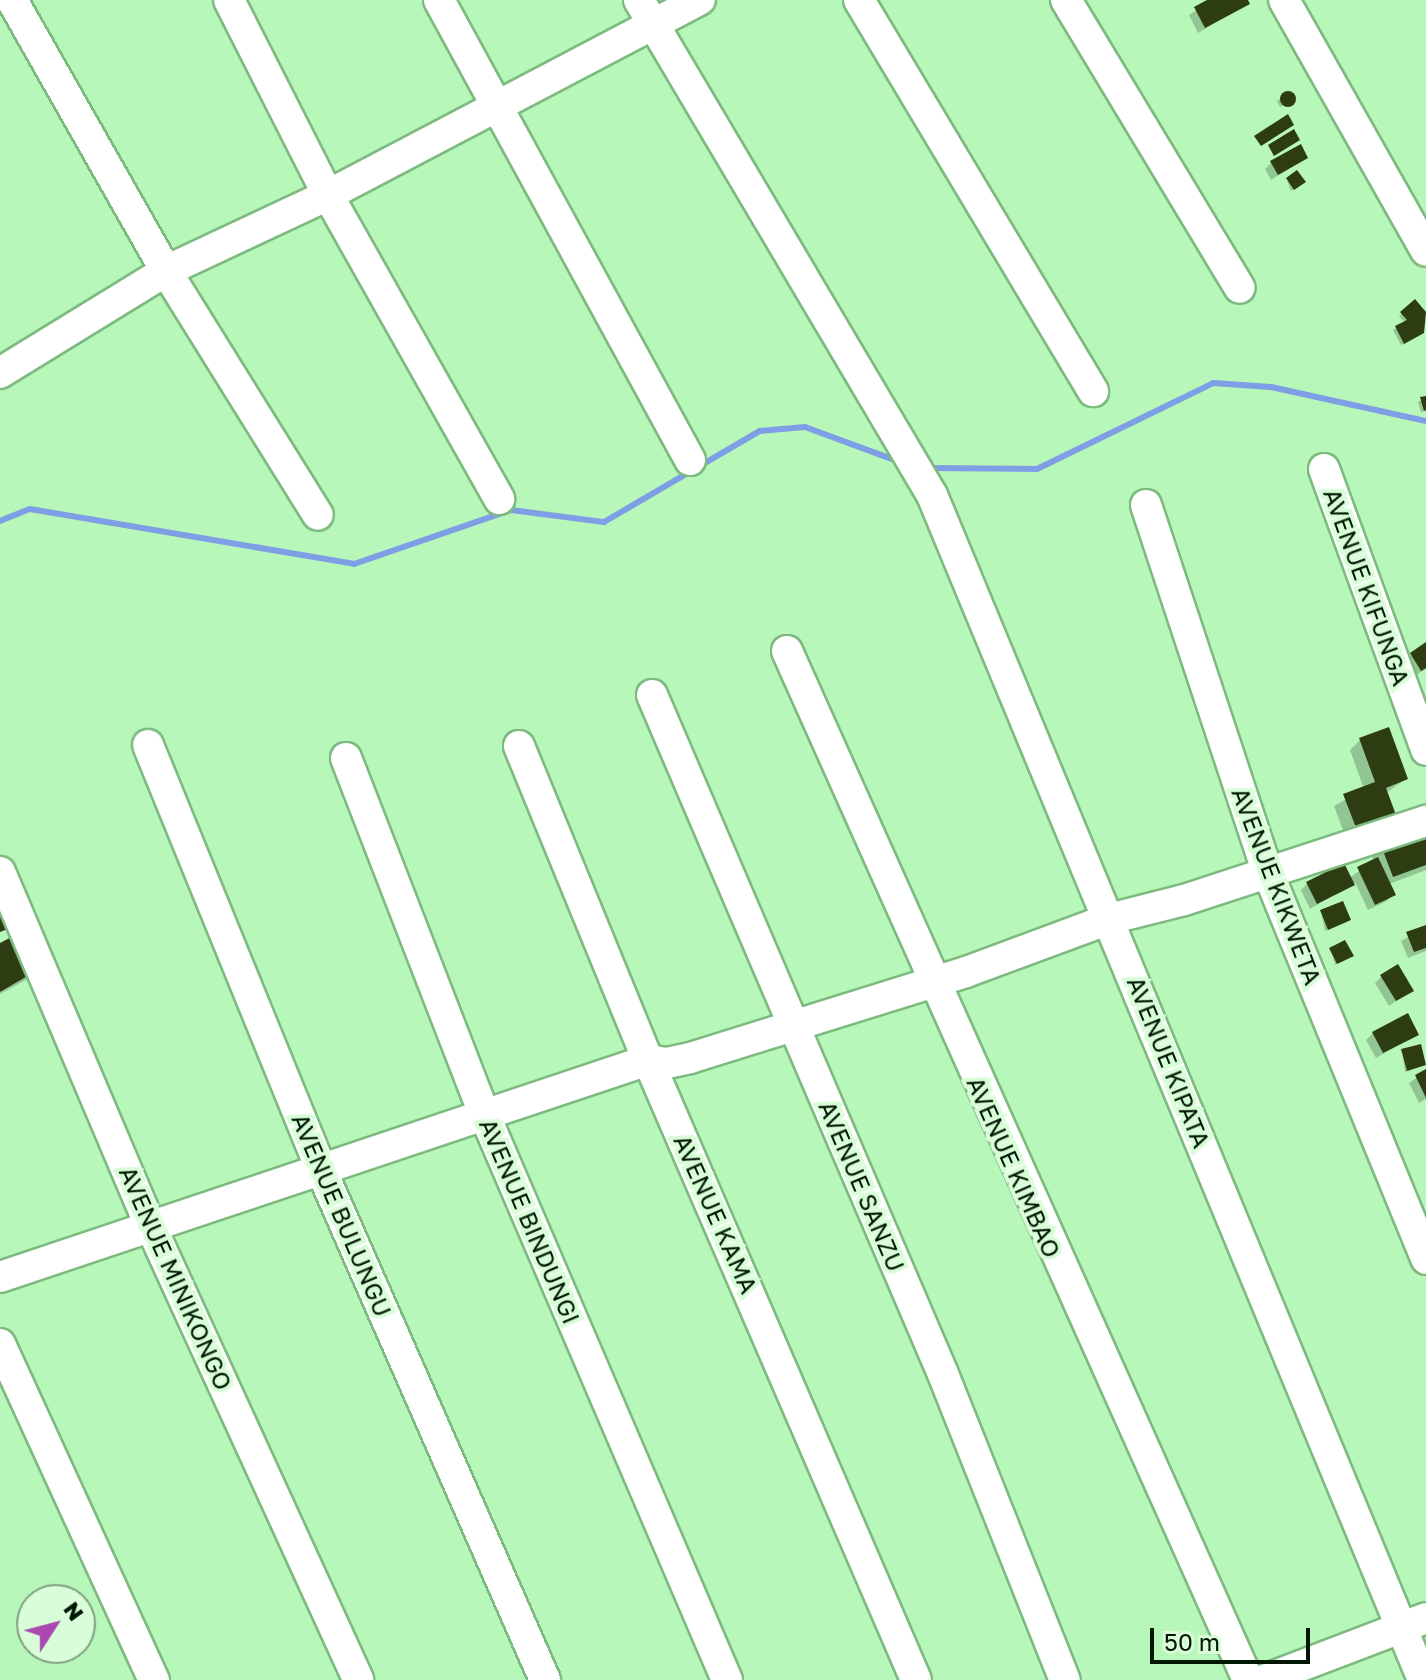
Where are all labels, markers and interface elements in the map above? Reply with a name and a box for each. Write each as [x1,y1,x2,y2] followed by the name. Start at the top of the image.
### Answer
[1318,484,1416,690] street label: AVENUE KIFUNGA
[1226,783,1328,989] street label: AVENUE KIKWETA
[1122,972,1216,1152] street label: AVENUE KIPATA
[961,1072,1067,1262] street label: AVENUE KIMBAO
[813,1096,911,1276] street label: AVENUE SANZU
[286,1109,398,1321] street label: AVENUE BULUNGU
[474,1114,586,1328] street label: AVENUE BINDUNGI
[668,1130,764,1298] street label: AVENUE KAMA
[114,1162,238,1394] street label: AVENUE MINIKONGO
[16,1584,96,1664] north arrow
[58,1596,90,1625] text: N
[1154,1612,1314,1662] scale bar
[1164,1627,1220,1656] text: 50 m

